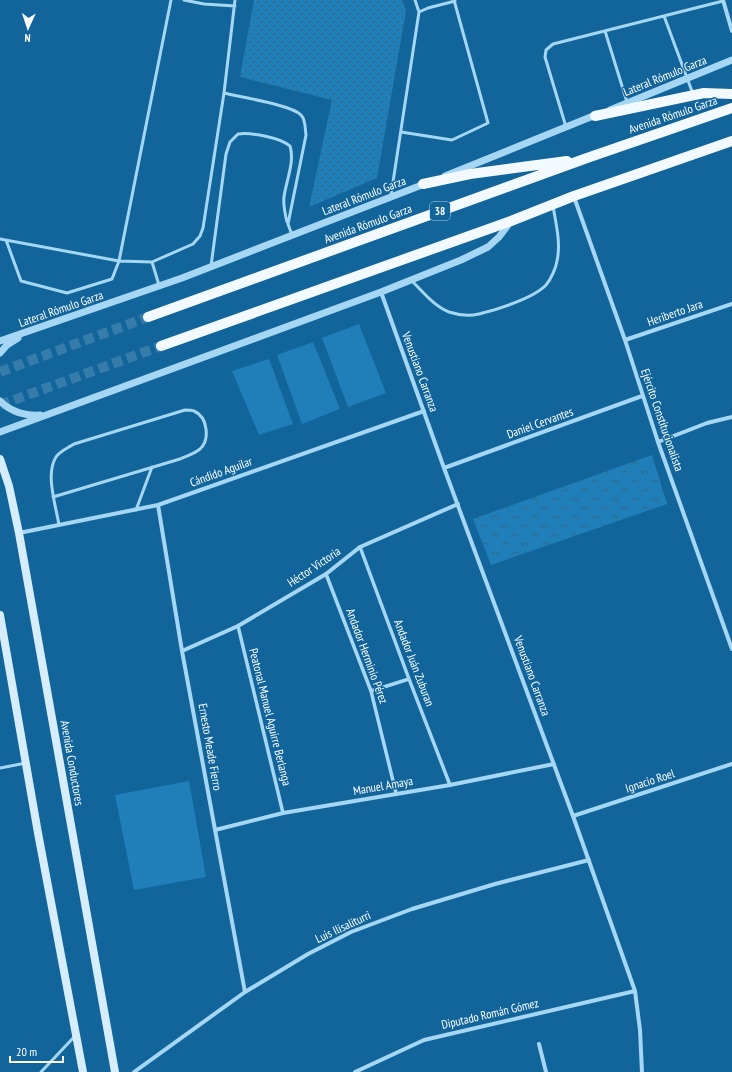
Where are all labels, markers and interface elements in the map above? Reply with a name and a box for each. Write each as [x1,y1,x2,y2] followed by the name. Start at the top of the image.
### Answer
[8,8,48,48] north arrow
[24,31,31,45] text: N
[621,52,709,99] street label: Lateral Rómulo Garza
[627,92,719,137] street label: Avenida Rómulo Garza
[320,173,408,218] street label: Lateral Rómulo Garza
[322,201,414,246] street label: Avenida Rómulo Garza
[430,202,450,220] road number: 38
[17,287,105,330] street label: Lateral Rómulo Garza
[645,296,705,329] street label: Heriberto Jara
[399,329,442,414] street label: Venustiano Carranza
[638,367,687,473] street label: Ejército Constitucionalista
[505,404,575,441] street label: Daniel Cervantes
[188,453,255,490] street label: Cándido Aguilar
[284,543,343,590] street label: Héctor Victoria
[343,606,392,706] street label: Andador Herminio Pérez
[391,617,438,708] street label: Andador Juán Zuburan
[511,633,554,718] street label: Venustiano Carranza
[246,647,295,787] street label: Peatonal Manuel Aguirre Berlanga
[195,702,226,792] street label: Ernesto Meade Fierro
[58,719,87,807] street label: Avenida Conductores
[623,765,677,796] street label: Ignacio Roel
[352,773,414,798] street label: Manuel Amaya
[313,907,373,946] street label: Luis Ilisaliturri
[440,995,540,1032] street label: Diputado Román Gómez
[10,1038,63,1064] scale bar
[16,1044,37,1059] text: 20 m

